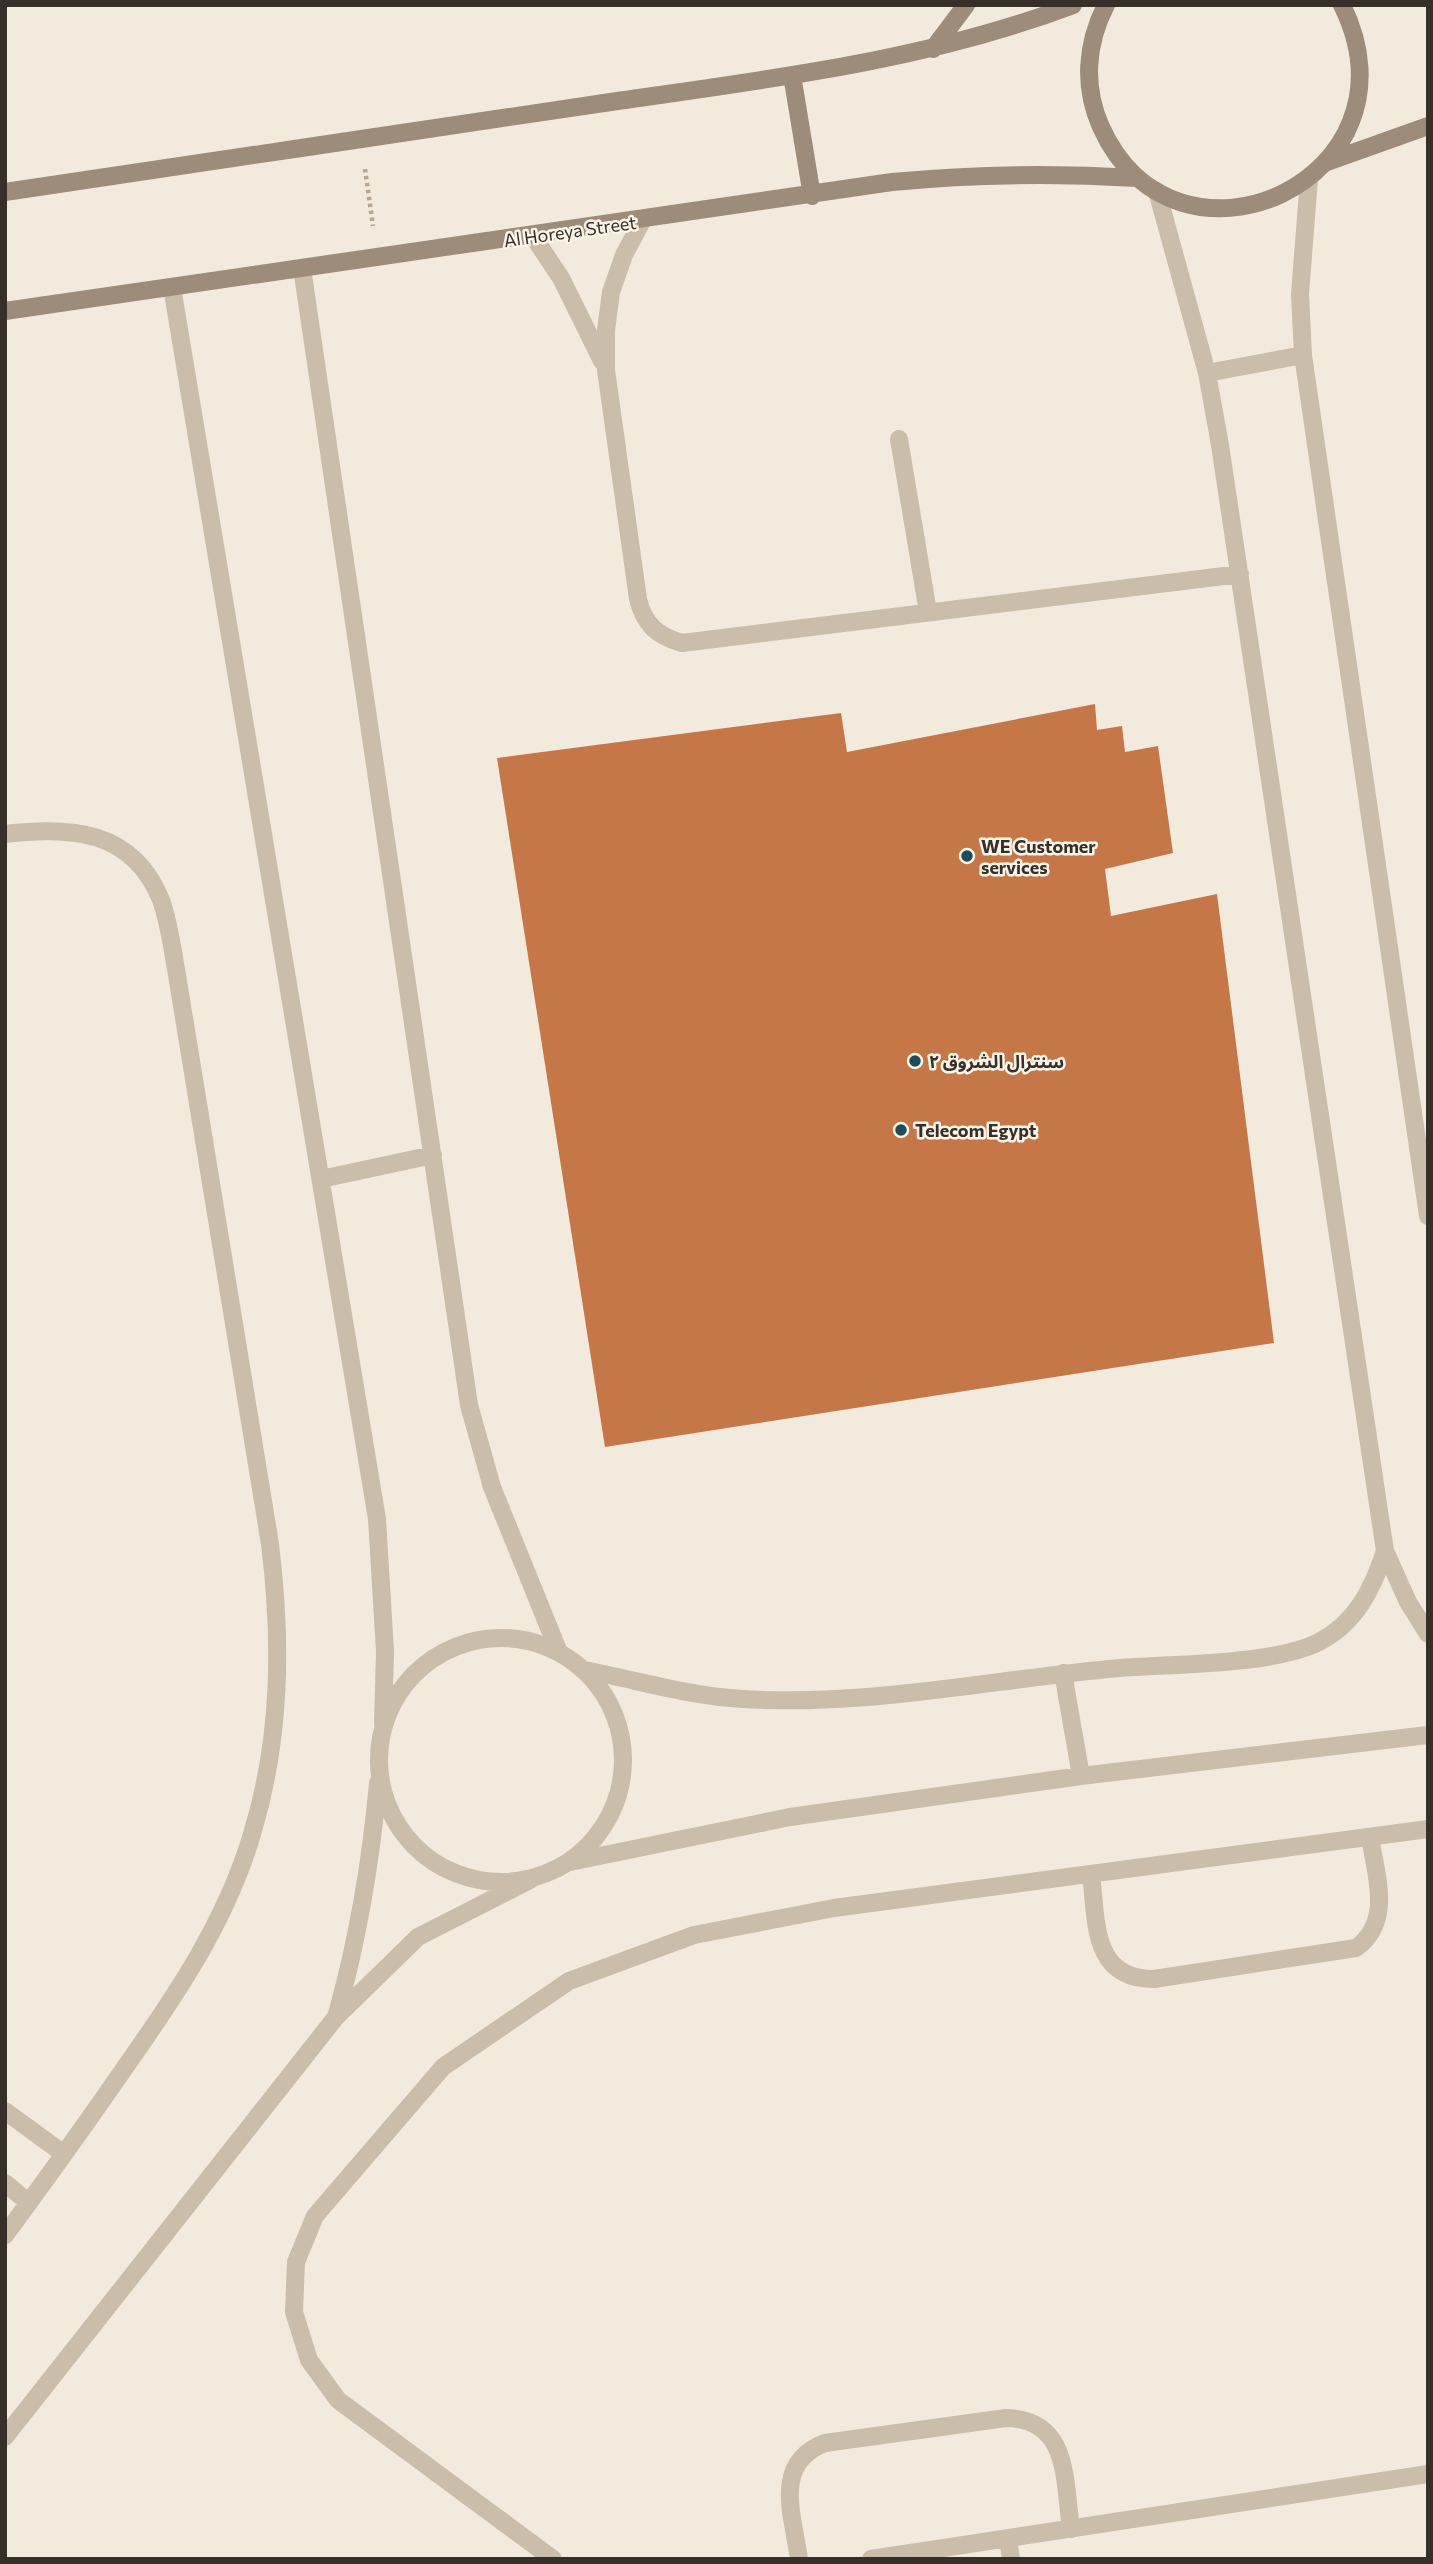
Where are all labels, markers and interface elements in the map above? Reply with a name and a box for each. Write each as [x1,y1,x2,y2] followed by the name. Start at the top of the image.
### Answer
[502,211,638,251] street label: Al Horeya Street
[981,835,1096,878] place label: WE Customer services
[959,848,975,864] marker: WE Customer services
[929,1050,1064,1073] place label: سنترال الشروق ٢
[907,1053,923,1069] marker: سنترال الشروق ٢
[915,1119,1037,1141] place label: Telecom Egypt
[893,1122,909,1138] marker: Telecom Egypt

